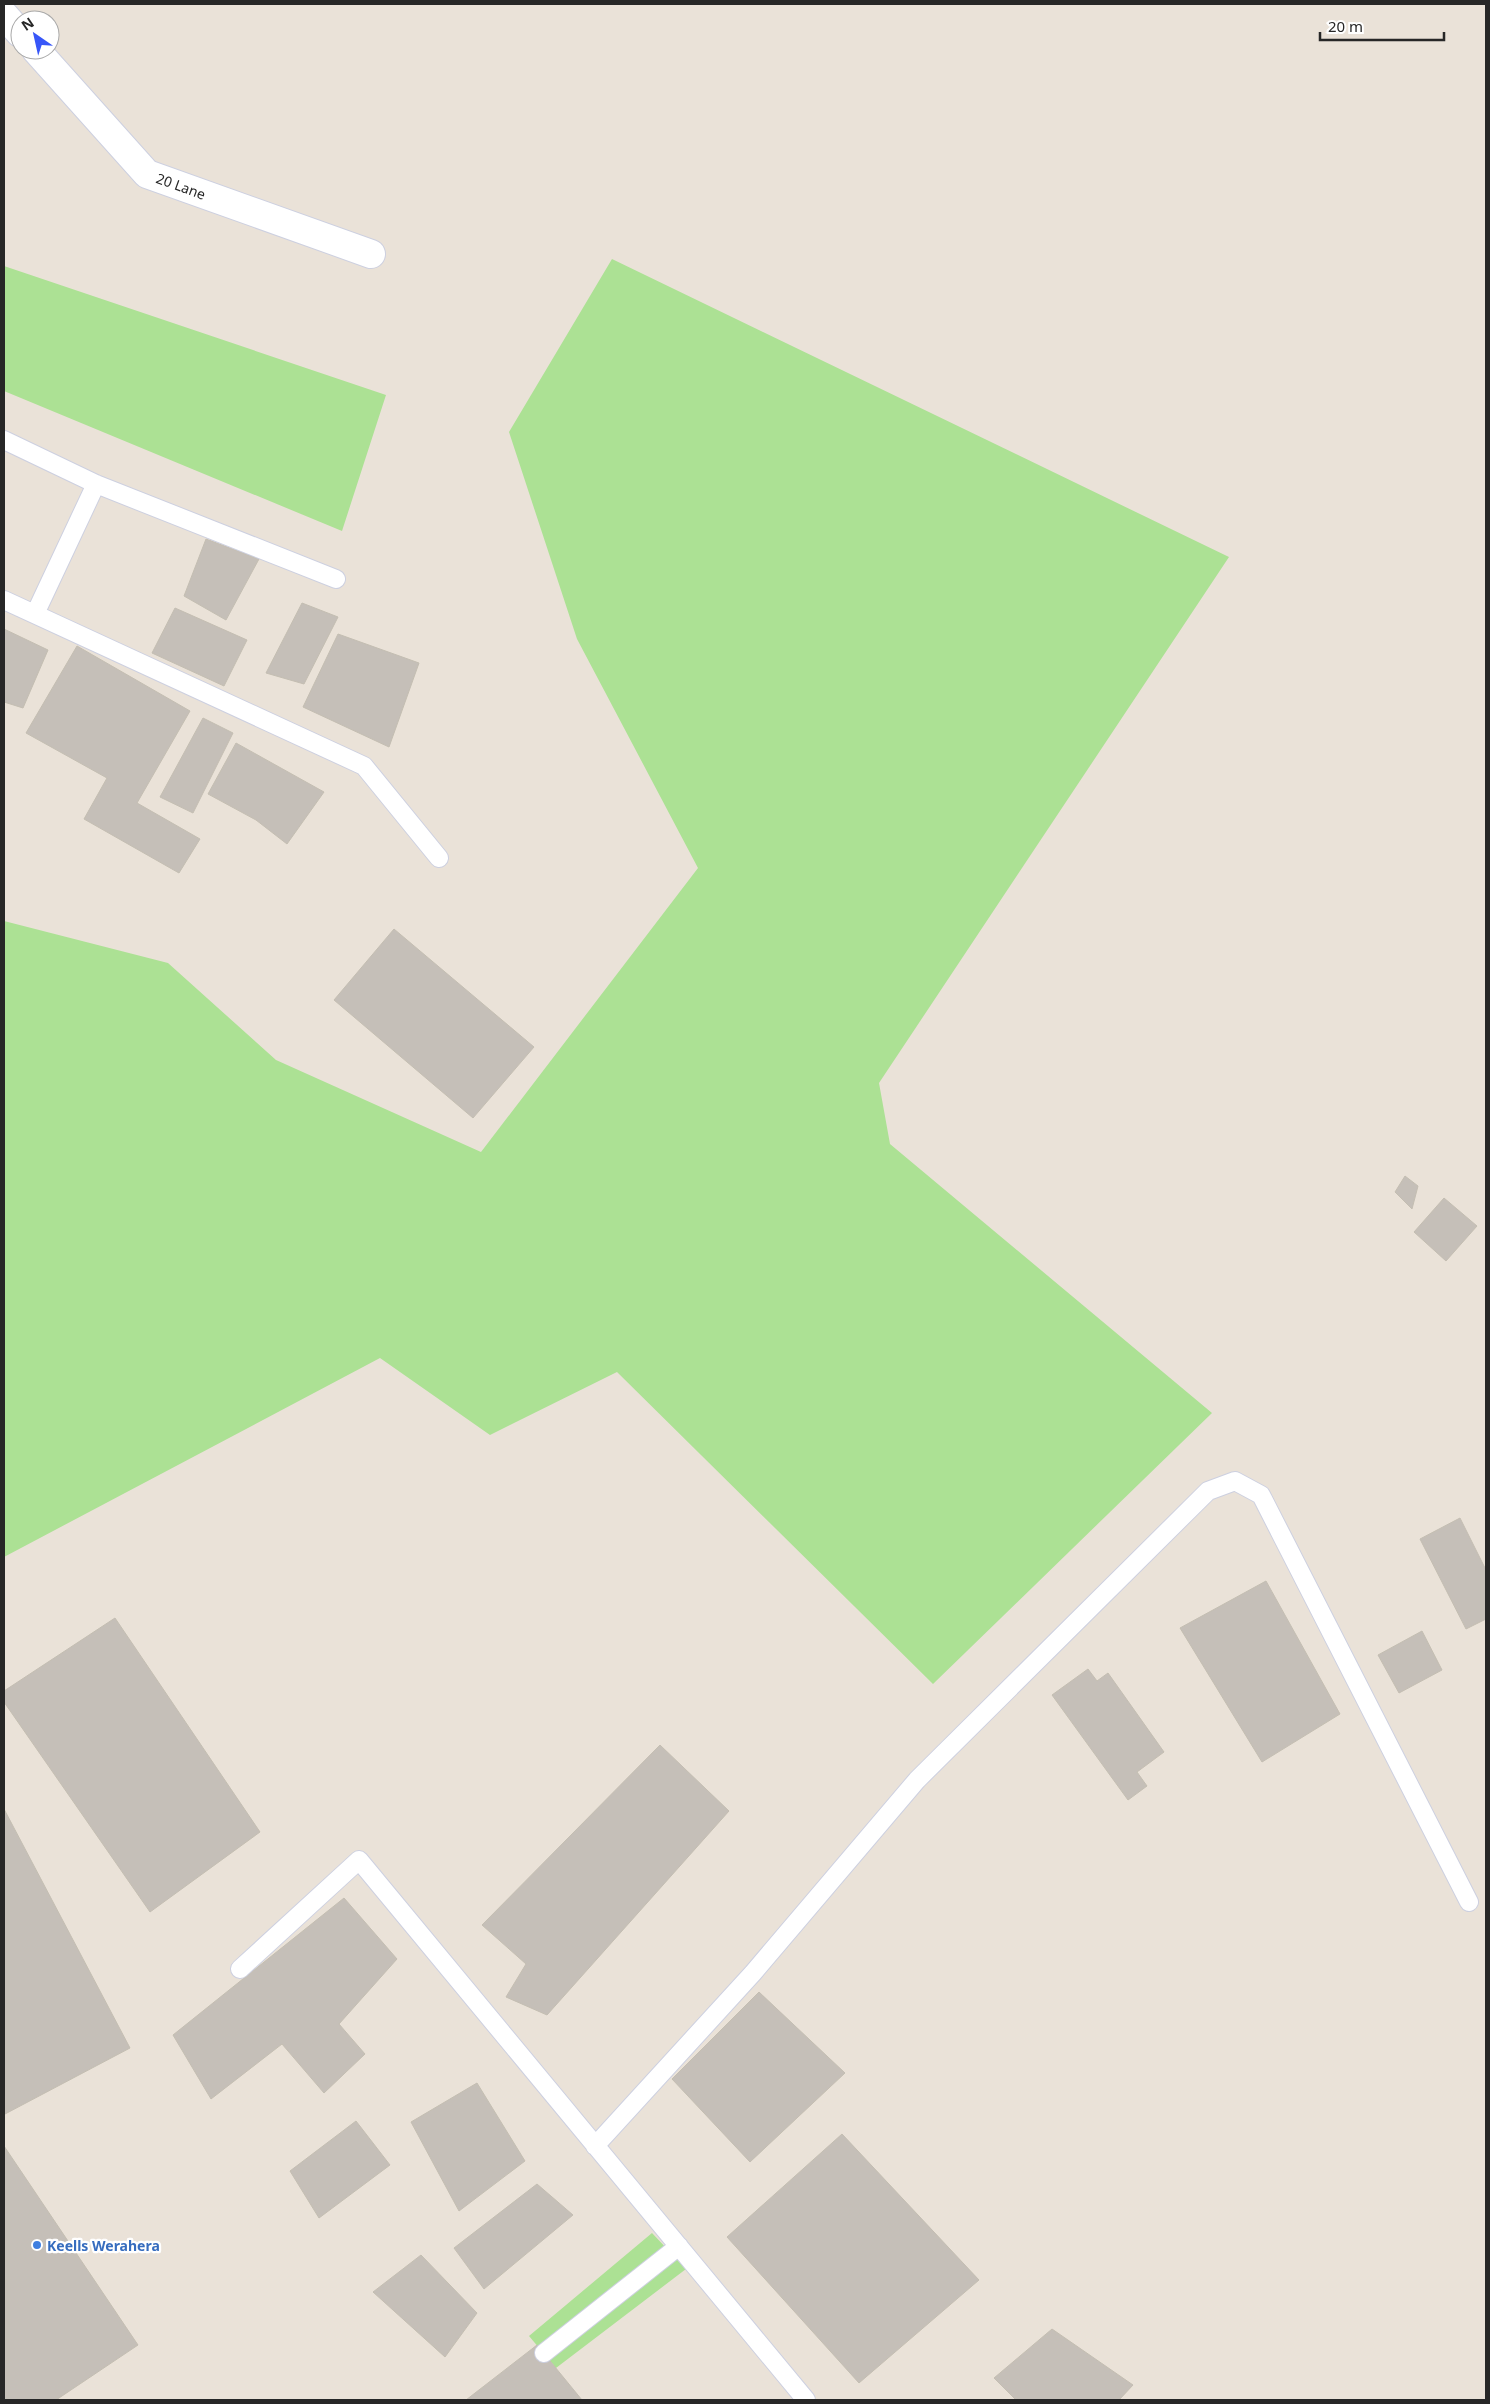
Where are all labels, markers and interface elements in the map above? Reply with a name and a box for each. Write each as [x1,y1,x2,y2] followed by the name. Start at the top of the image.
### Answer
[10,10,60,60] north arrow
[1320,10,1444,42] scale bar
[17,13,37,35] text: N
[1328,16,1363,36] text: 20 m
[154,168,208,204] street label: 20 Lane
[47,2236,160,2255] place label: Keells Werahera
[31,2239,43,2251] marker: Keells Werahera

